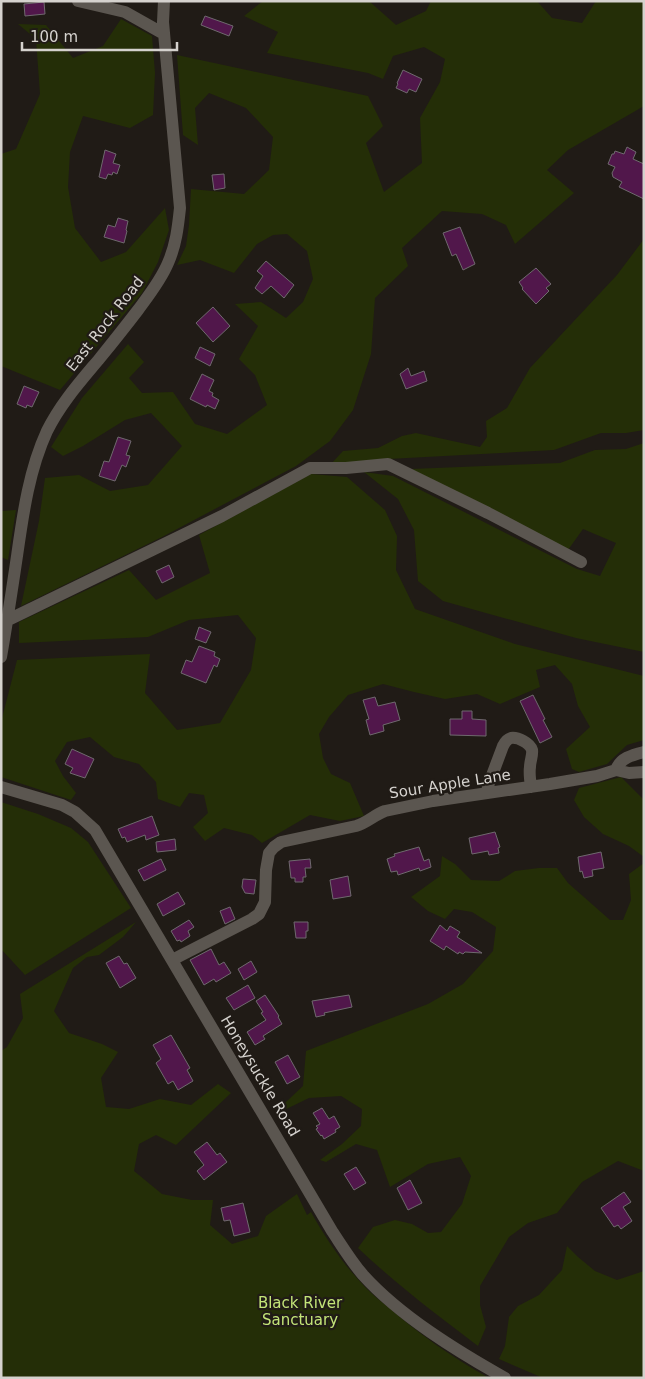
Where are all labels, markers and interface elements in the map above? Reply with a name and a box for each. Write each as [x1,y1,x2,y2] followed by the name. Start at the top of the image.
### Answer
[22,20,178,52] scale bar
[30,28,78,46] text: 100 m
[62,273,148,375] street label: East Rock Road
[388,765,512,803] street label: Sour Apple Lane
[217,1012,303,1140] street label: Honeysuckle Road
[258,1294,343,1329] park label: Black River Sanctuary

